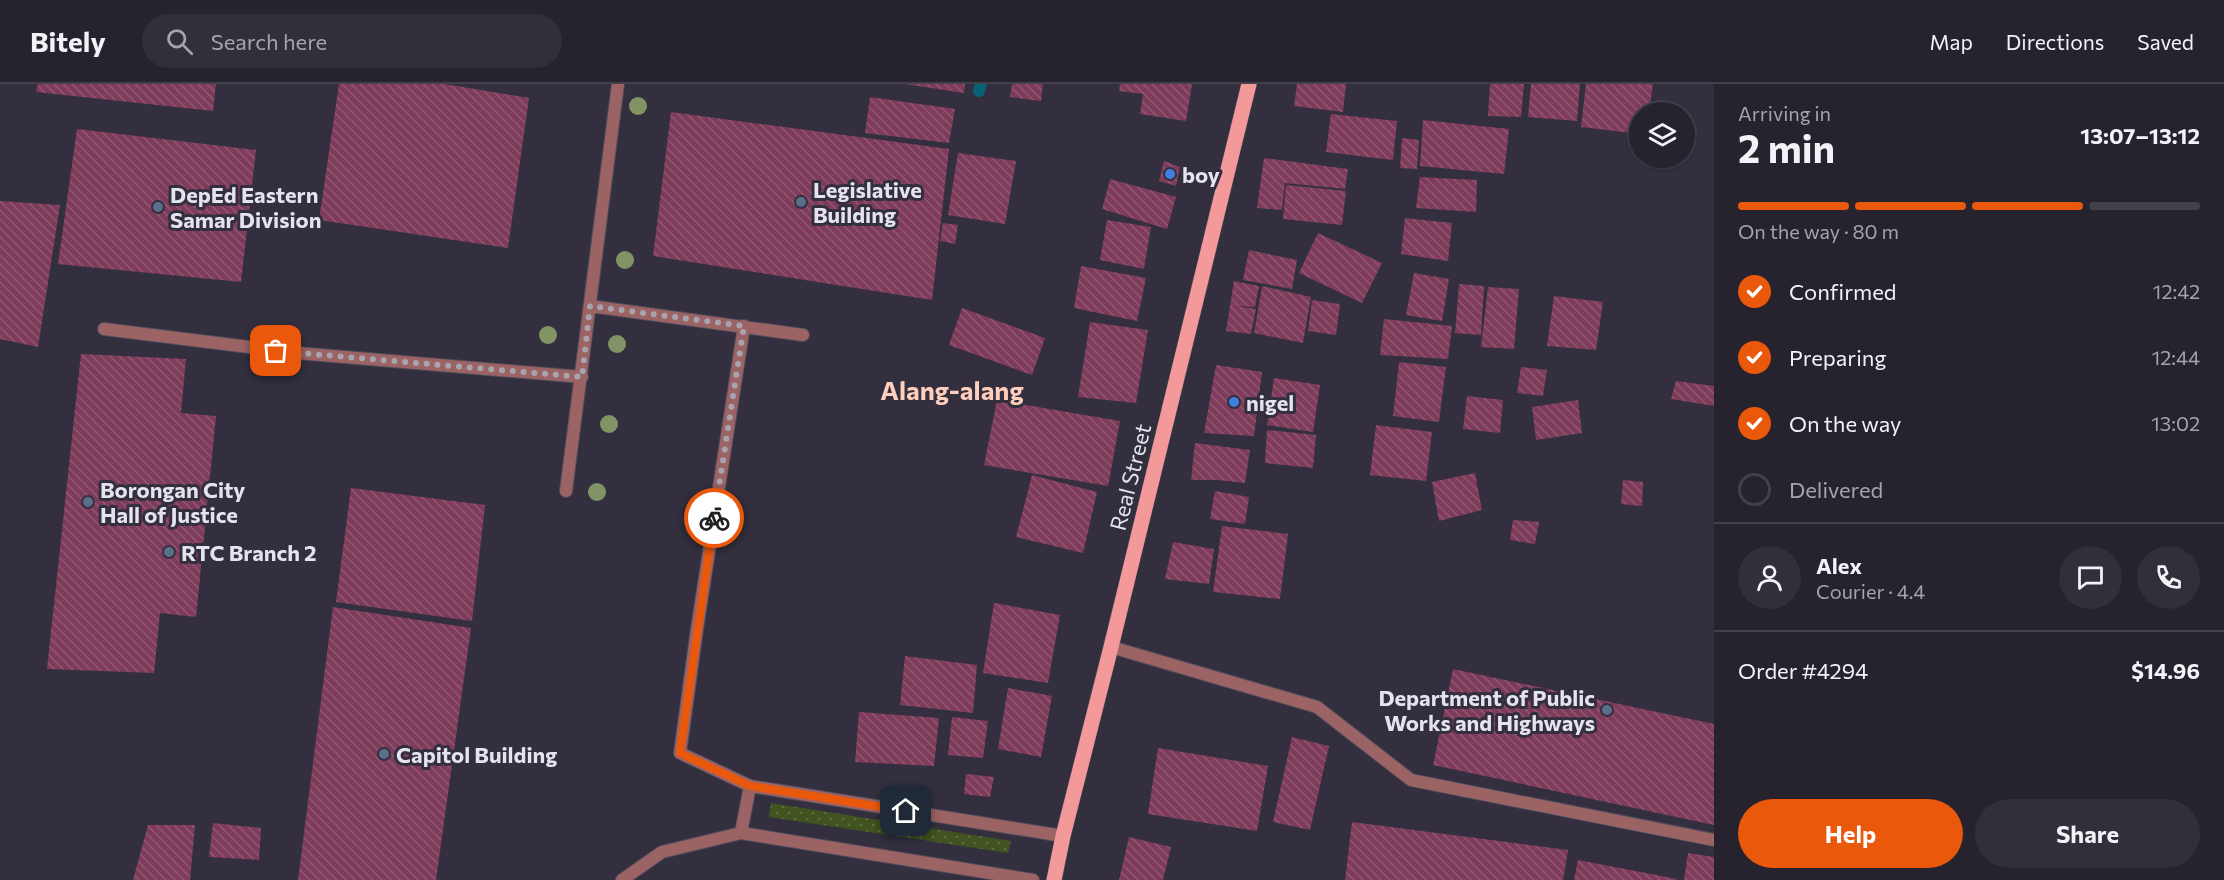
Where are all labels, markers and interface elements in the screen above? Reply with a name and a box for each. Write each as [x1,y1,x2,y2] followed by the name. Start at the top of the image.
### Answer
[142,14,562,68] search box
[30,24,106,58] text: Bitely
[163,25,196,58] icon: search
[211,28,327,55] text: Search here
[1930,29,1973,54] text: Map
[2006,29,2104,54] text: Directions
[2137,29,2194,54] text: Saved
[1738,101,1831,125] text: Arriving in
[1629,102,1695,168] map controls
[1629,102,1695,168] button: layers
[2080,122,2200,149] text: 13:07–13:12
[1738,123,1835,171] text: 2 min
[1182,161,1220,188] place label: boy
[1163,167,1177,181] marker: boy
[813,176,922,228] place label: Legislative Building
[170,181,321,233] place label: DepEd Eastern Samar Division
[794,195,808,209] marker: Legislative Building
[151,200,165,214] marker: DepEd Eastern Samar Division
[1738,219,1899,243] text: On the way · 80 m
[1738,275,1771,308] icon: check
[1789,278,1896,305] text: Confirmed
[2153,279,2200,303] text: 12:42
[250,325,301,376] pin
[259,334,292,367] icon: bag
[1738,341,1771,374] icon: check
[1789,344,1886,371] text: Preparing
[2152,345,2200,369] text: 12:44
[880,374,1024,405] district label: Alang-alang
[1246,389,1294,416] place label: nigel
[1227,395,1241,409] marker: nigel
[1738,407,1771,440] icon: check
[1789,410,1901,437] text: On the way
[2151,411,2200,435] text: 13:02
[1104,421,1156,533] street label: Real Street
[100,476,245,528] place label: Borongan City Hall of Justice
[1789,476,1883,503] text: Delivered
[684,488,744,548] courier
[81,495,95,509] marker: Borongan City Hall of Justice
[698,502,731,535] icon: bike
[181,539,317,566] place label: RTC Branch 2
[162,545,176,559] marker: RTC Branch 2
[1738,546,1801,609] button: person
[2059,546,2122,609] button: chat
[2137,546,2200,609] button: phone
[1816,552,1862,579] text: Alex
[1816,579,1925,603] text: Courier · 4.4
[1738,657,1868,684] text: Order #4294
[2131,657,2200,684] text: $14.96
[1378,684,1595,736] place label: Department of Public Works and Highways
[1600,703,1614,717] marker: Department of Public Works and Highways
[396,741,557,768] place label: Capitol Building
[377,747,391,761] marker: Capitol Building
[880,785,931,836] pin
[889,794,922,827] icon: home
[1738,799,1963,868] button: Help
[1975,799,2200,868] button: Share

